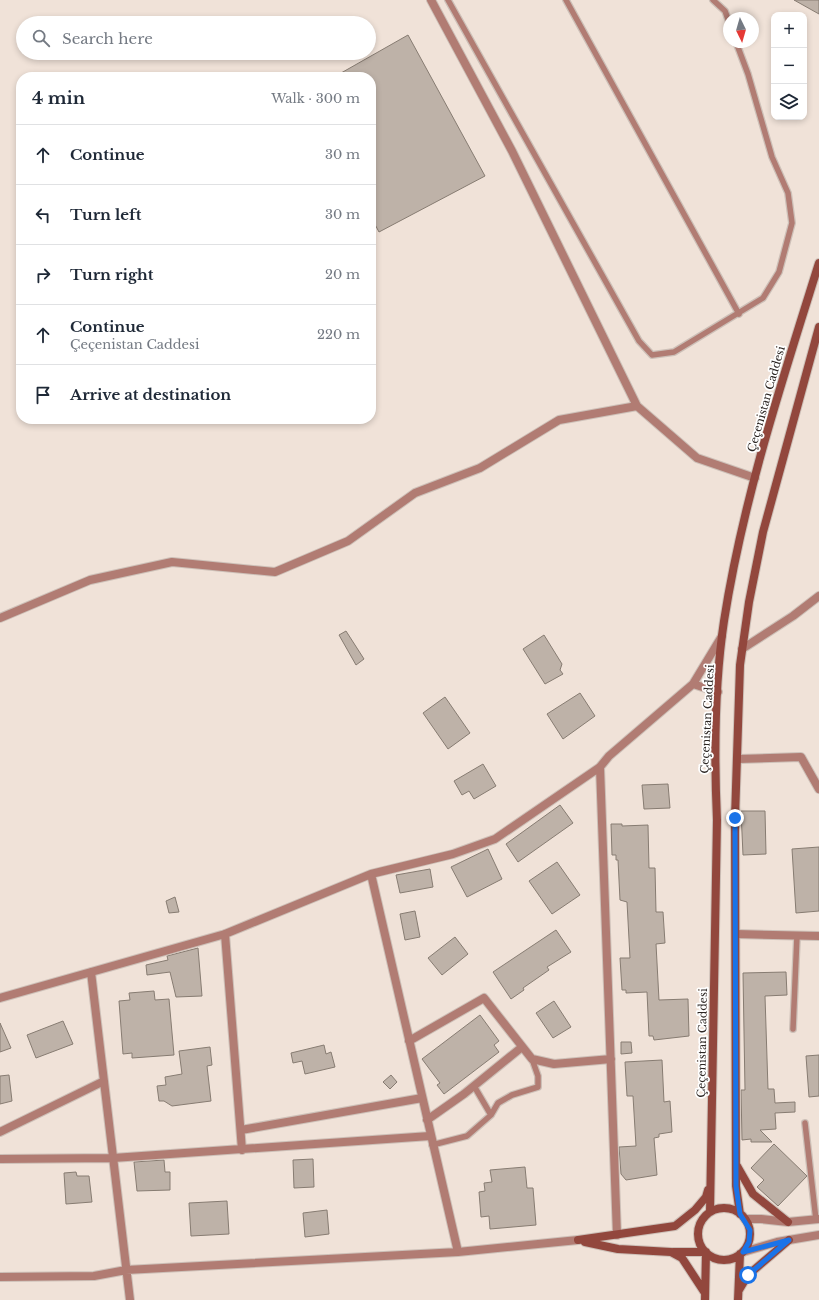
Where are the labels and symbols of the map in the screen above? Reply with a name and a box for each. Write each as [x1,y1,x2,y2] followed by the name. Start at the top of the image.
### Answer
[723,12,759,48] north arrow
[744,344,788,454] street label: Çeçenistan Caddesi
[697,664,717,774] street label: Çeçenistan Caddesi
[726,809,744,827] route end
[694,988,710,1098] street label: Çeçenistan Caddesi
[739,1266,757,1284] route start

